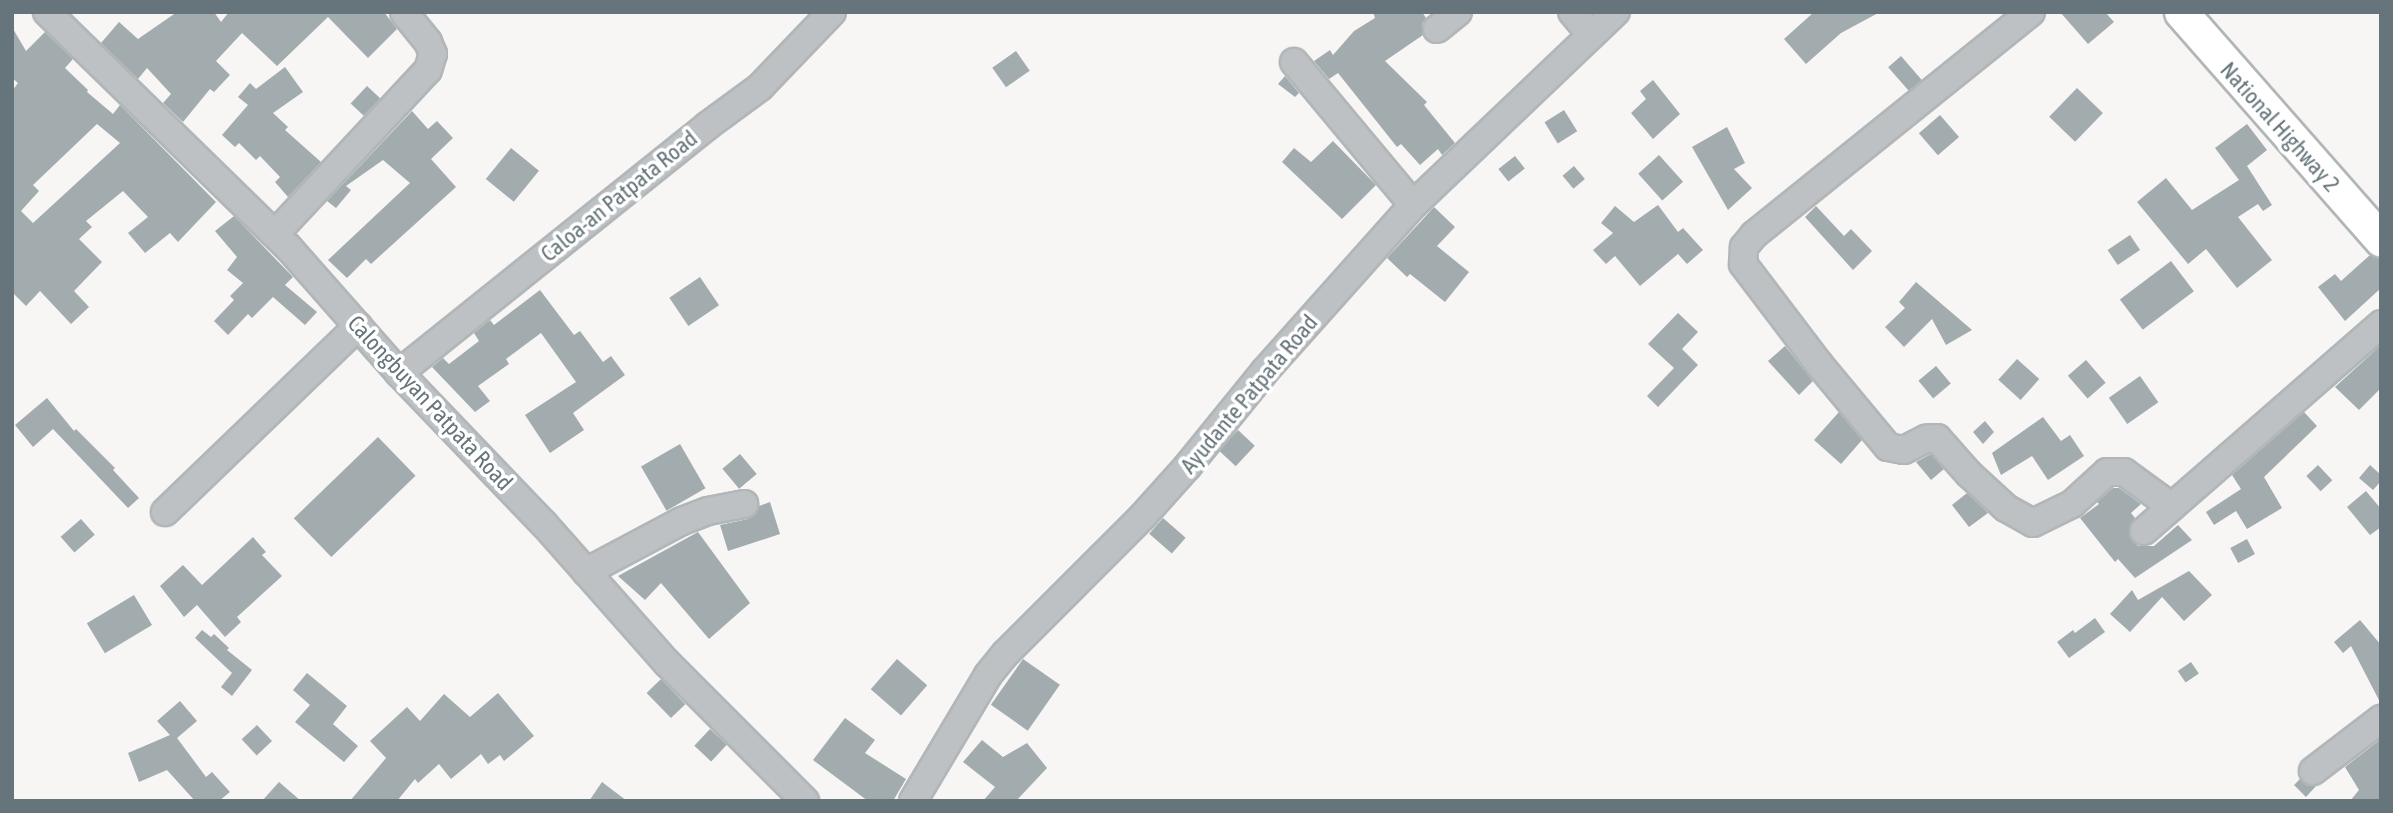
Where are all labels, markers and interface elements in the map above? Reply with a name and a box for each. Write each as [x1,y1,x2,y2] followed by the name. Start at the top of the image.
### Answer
[2214,56,2346,198] street label: National Highway 2
[535,124,703,268] street label: Caloa-an Patpata Road
[1175,309,1323,479] street label: Ayudante Patpata Road
[342,310,518,496] street label: Calongbuyan Patpata Road

